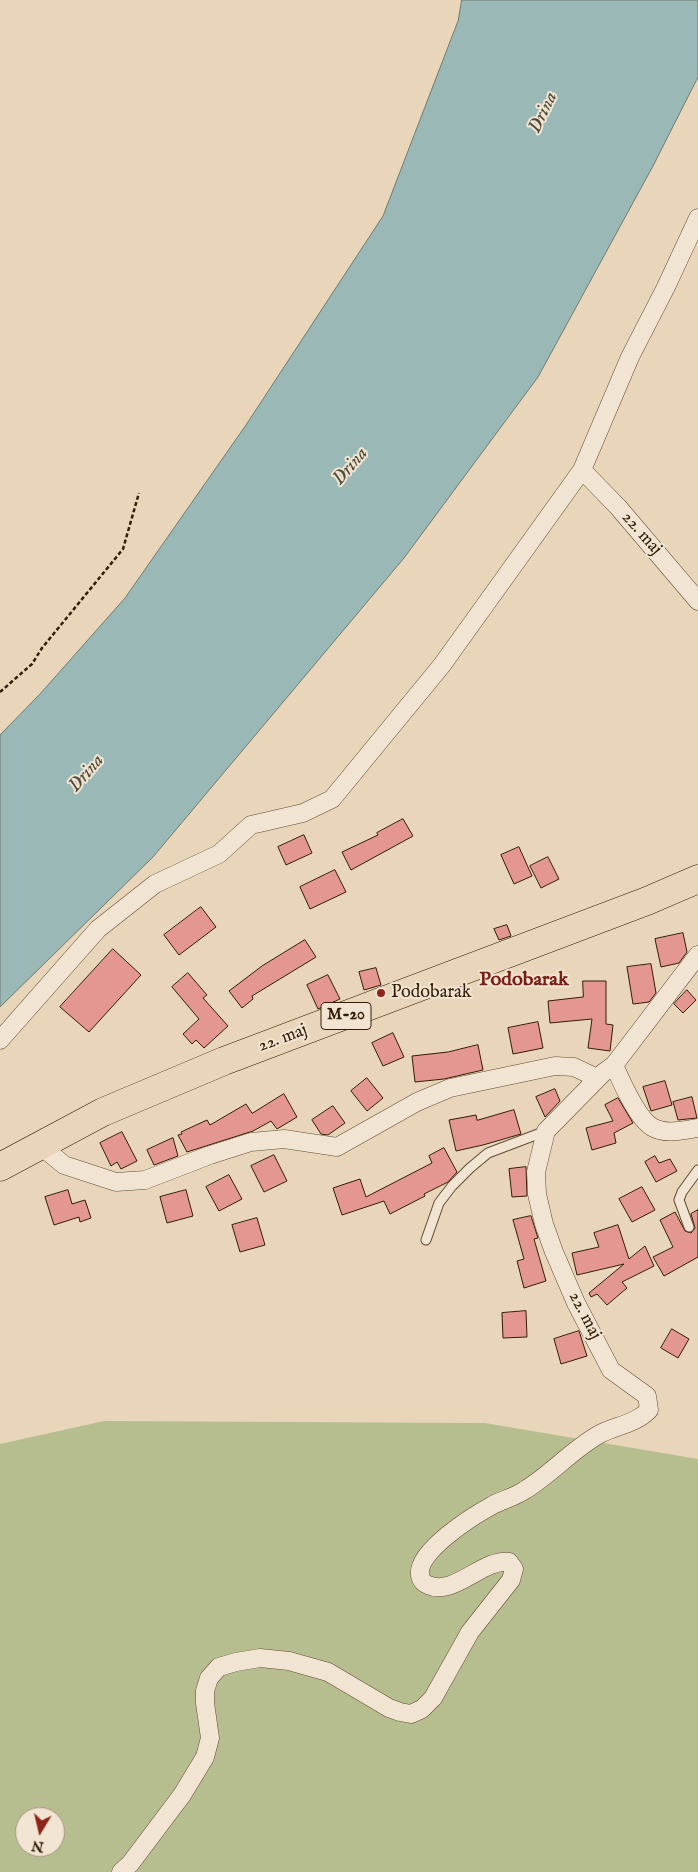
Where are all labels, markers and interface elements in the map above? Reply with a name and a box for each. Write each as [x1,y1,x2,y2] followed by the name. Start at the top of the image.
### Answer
[524,89,564,137] water label: Drina
[328,443,374,491] water label: Drina
[616,508,666,560] street label: 22. maj
[64,750,110,798] water label: Drina
[479,969,569,993] district label: Podobarak
[391,982,471,1004] place label: Podobarak
[375,987,387,999] marker: Podobarak
[321,1002,371,1030] road number: M-20
[256,1020,310,1058] street label: 22. maj
[563,1289,605,1343] street label: 22. maj
[15,1807,65,1857] north arrow
[30,1836,45,1856] text: N

